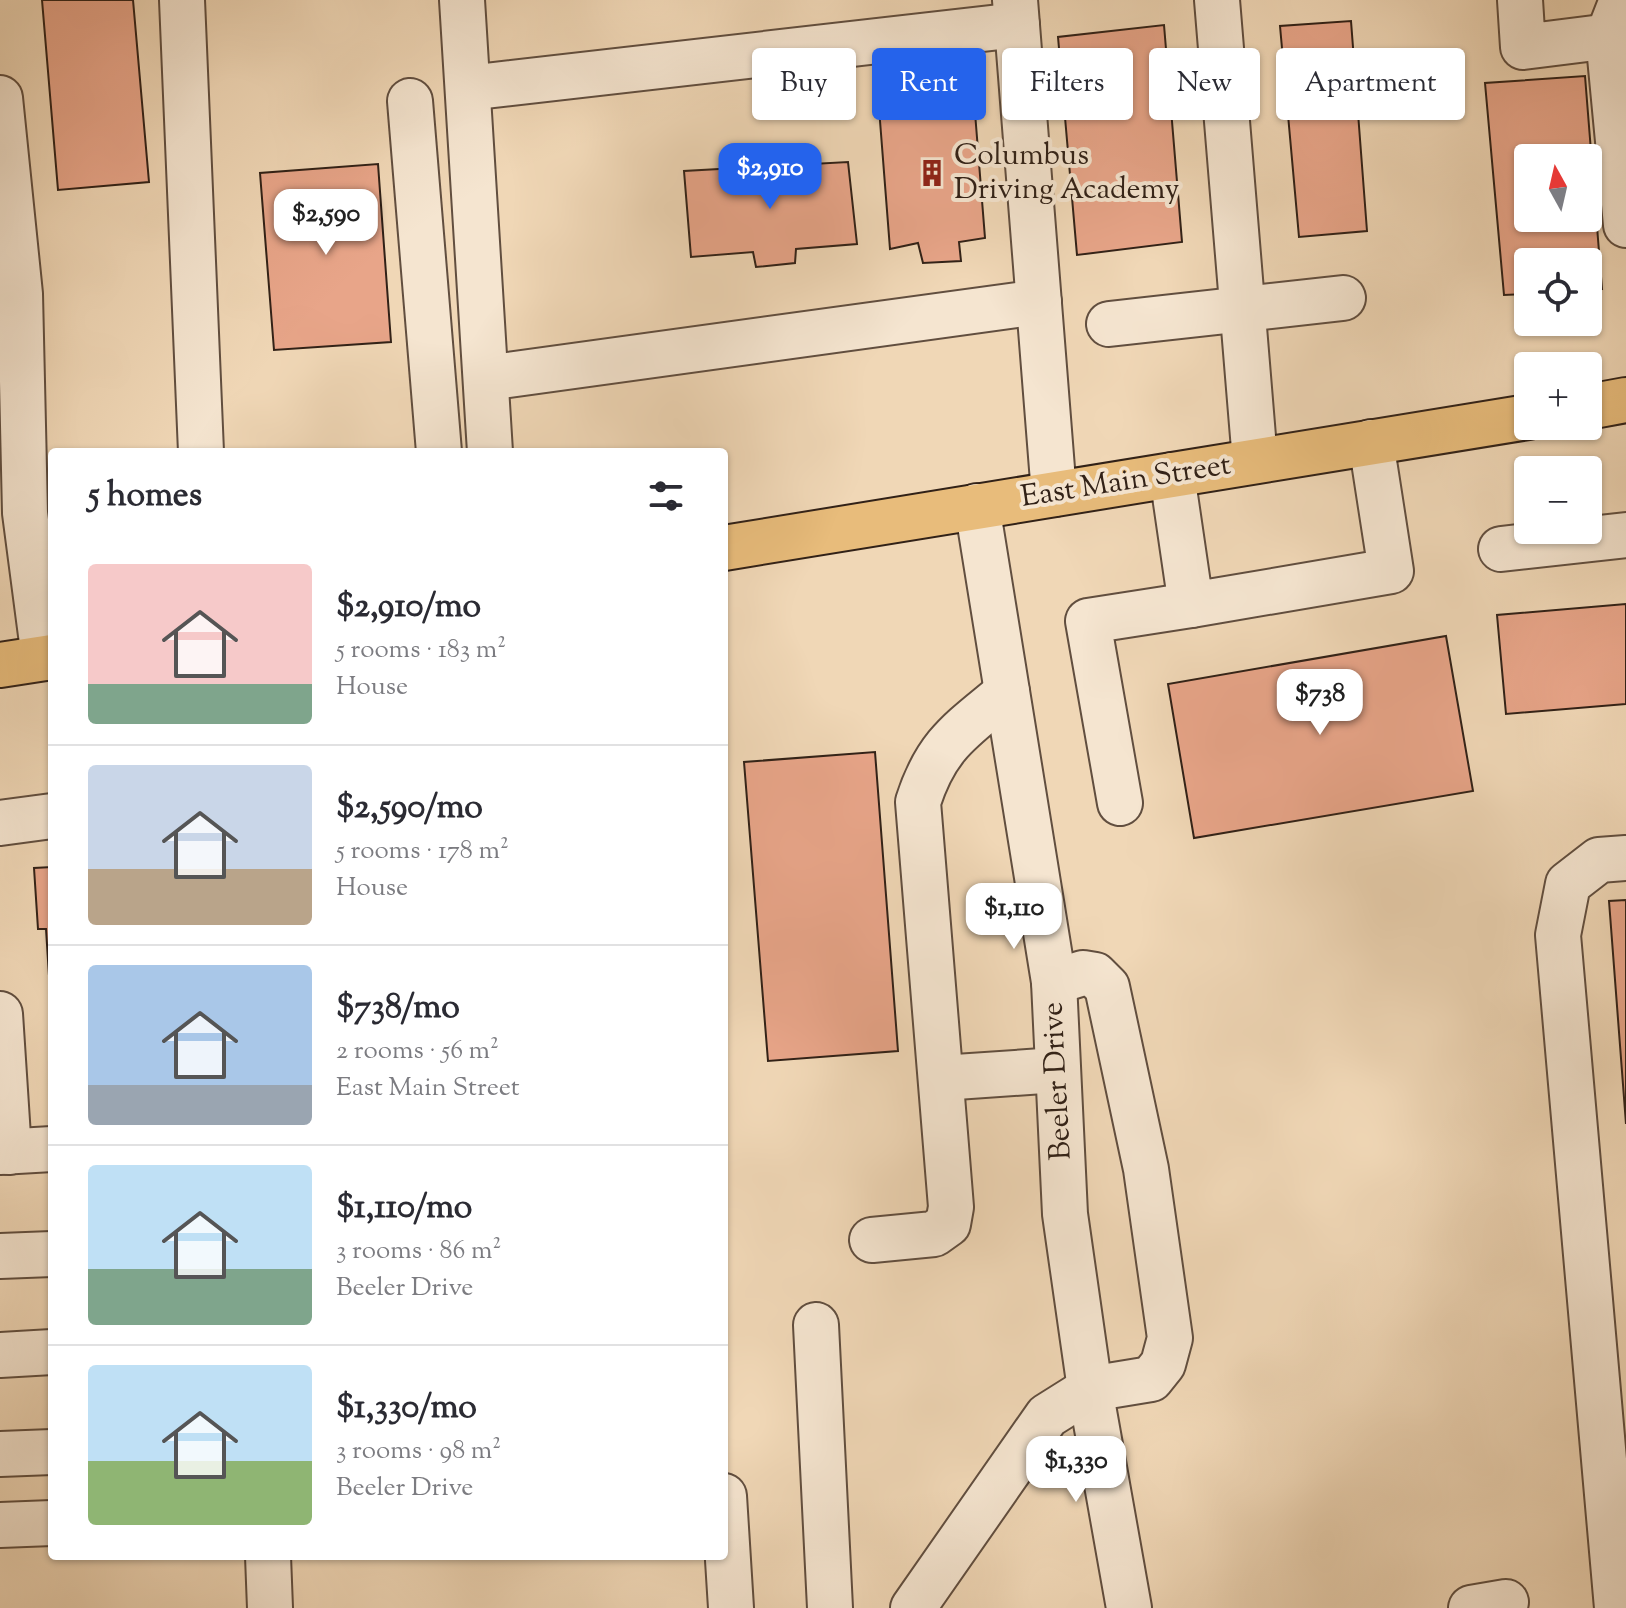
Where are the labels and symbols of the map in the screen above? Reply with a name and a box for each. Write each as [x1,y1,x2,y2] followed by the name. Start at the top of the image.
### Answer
[954,135,1179,212] place label: Columbus Driving Academy
[705,143,835,211] pin: $2,910
[1514,144,1602,232] north arrow
[917,158,947,188] building icon: Columbus Driving Academy
[261,189,391,257] pin: $2,590
[1018,444,1234,520] street label: East Main Street
[1273,669,1367,737] pin: $738
[949,883,1079,951] pin: $1,110
[1032,1001,1084,1161] street label: Beeler Drive
[1011,1436,1141,1504] pin: $1,330

